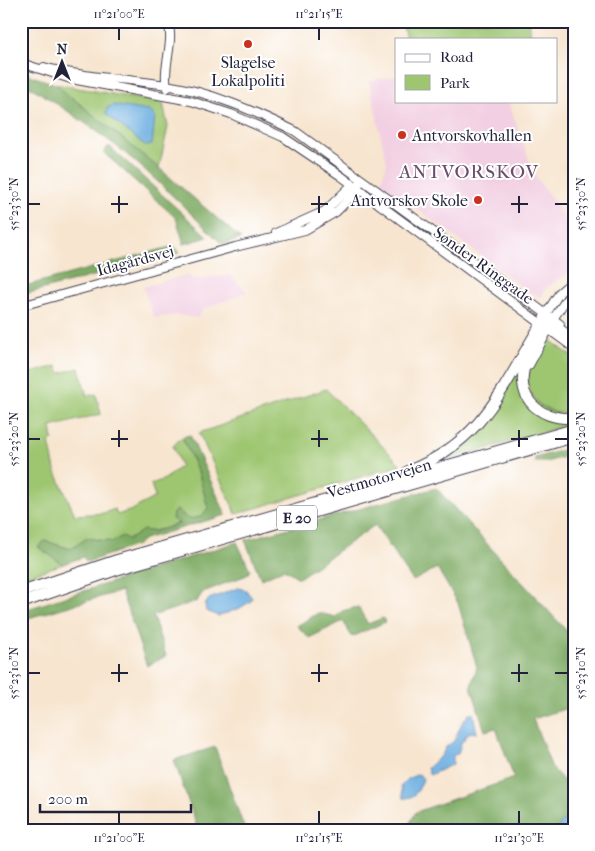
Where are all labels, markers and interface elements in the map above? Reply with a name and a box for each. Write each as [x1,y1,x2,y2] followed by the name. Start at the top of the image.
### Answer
[93,7,145,21] text: 11°21'00"E
[295,7,343,21] text: 11°21'15"E
[38,38,88,88] north arrow
[242,38,254,50] marker: Slagelse Lokalpoliti
[395,38,558,102] legend
[57,41,68,58] text: N
[440,48,474,66] text: Road
[211,53,285,90] place label: Slagelse Lokalpoliti
[440,74,470,92] text: Park
[411,126,532,145] place label: Antvorskovhallen
[396,129,408,141] marker: Antvorskovhallen
[398,161,539,183] district label: ANTVORSKOV
[7,177,21,231] text: 55°23'30"N
[574,177,588,231] text: 55°23'30"N
[350,191,468,210] place label: Antvorskov Skole
[472,194,484,206] marker: Antvorskov Skole
[430,223,538,308] street label: Sønder Ringgade
[94,241,176,280] street label: Idagårdsvej
[7,412,21,466] text: 55°23'20"N
[574,412,588,466] text: 55°23'20"N
[324,454,434,503] street label: Vestmotorvejen
[277,506,317,530] road number: E 20
[7,647,21,699] text: 55°23'10"N
[574,647,588,699] text: 55°23'10"N
[40,781,191,813] scale bar
[48,790,88,808] text: 200 m
[93,831,145,845] text: 11°21'00"E
[295,831,343,845] text: 11°21'15"E
[494,831,544,845] text: 11°21'30"E

